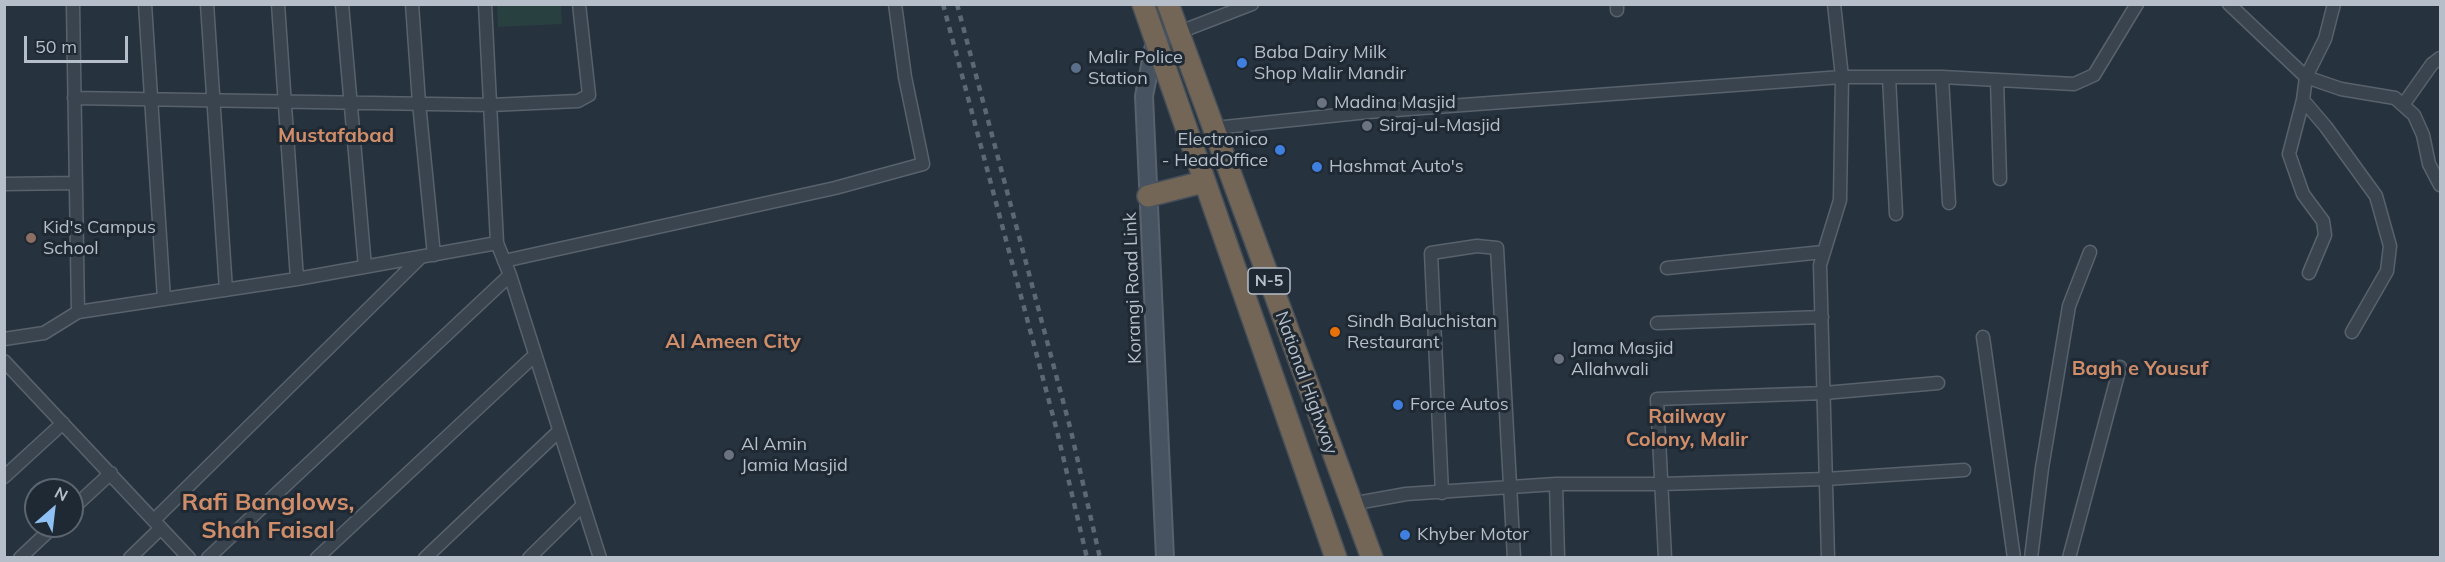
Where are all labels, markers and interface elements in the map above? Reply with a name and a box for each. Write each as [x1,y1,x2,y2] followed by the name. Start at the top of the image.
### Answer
[27,24,130,62] scale bar
[35,35,77,58] text: 50 m
[1254,42,1406,84] place label: Baba Dairy Milk Shop Malir Mandir
[1088,47,1183,90] place label: Malir Police Station
[1235,56,1249,70] marker: Baba Dairy Milk Shop Malir Mandir
[1069,61,1083,75] marker: Malir Police Station
[1334,92,1456,114] place label: Madina Masjid
[1315,96,1329,110] marker: Madina Masjid
[1379,115,1501,137] place label: Siraj-ul-Masjid
[1360,119,1374,133] marker: Siraj-ul-Masjid
[278,124,394,148] district label: Mustafabad
[1162,129,1268,172] place label: Electronico - HeadOffice
[1273,143,1287,157] marker: Electronico - HeadOffice
[1329,156,1464,178] place label: Hashmat Auto's
[1310,160,1324,174] marker: Hashmat Auto's
[1120,212,1146,364] street label: Korangi Road Link
[43,217,156,260] place label: Kid's Campus School
[24,231,38,245] marker: Kid's Campus School
[1248,268,1290,294] road number: N-5
[1270,309,1342,457] street label: National Highway
[1347,311,1497,354] place label: Sindh Baluchistan Restaurant
[1328,325,1342,339] marker: Sindh Baluchistan Restaurant
[665,330,801,354] district label: Al Ameen City
[1571,338,1674,380] place label: Jama Masjid Allahwali
[1552,352,1566,366] marker: Jama Masjid Allahwali
[2072,357,2208,381] district label: Bagh e Yousuf
[1410,394,1509,416] place label: Force Autos
[1391,398,1405,412] marker: Force Autos
[1626,405,1748,452] district label: Railway Colony, Malir
[741,434,848,476] place label: Al Amin Jamia Masjid
[722,448,736,462] marker: Al Amin Jamia Masjid
[24,478,84,538] north arrow
[51,482,72,506] text: N
[181,489,355,545] district label: Rafi Banglows, Shah Faisal
[1417,524,1529,546] place label: Khyber Motor
[1398,528,1412,542] marker: Khyber Motor

